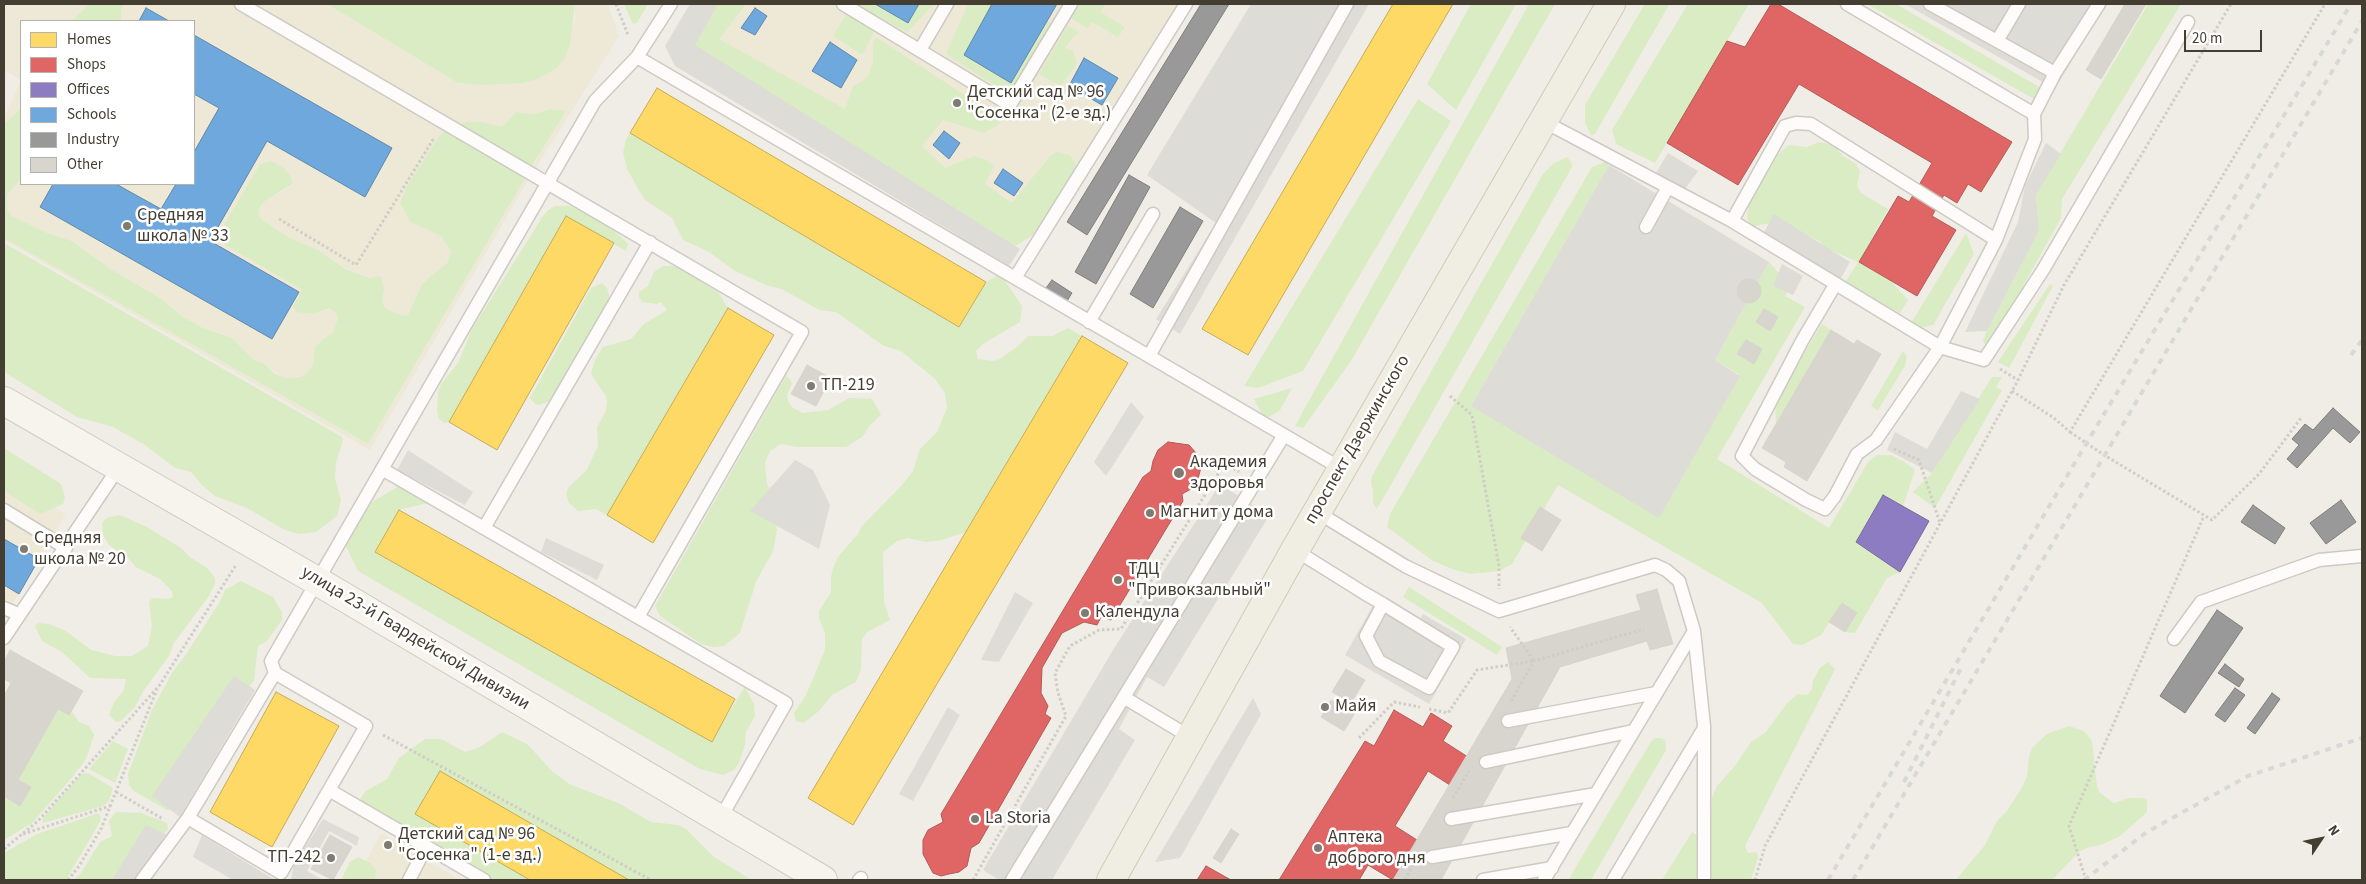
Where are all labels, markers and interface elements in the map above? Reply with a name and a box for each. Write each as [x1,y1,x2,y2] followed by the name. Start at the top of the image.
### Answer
[20,20,195,185] legend
[2186,20,2264,52] scale bar
[2192,28,2222,49] text: 20 m
[67,29,111,50] text: Homes
[67,54,106,75] text: Shops
[67,79,110,100] text: Offices
[967,82,1111,125] place label: Детский сад № 96 "Сосенка" (2-е зд.)
[951,97,963,109] marker: Детский сад № 96 "Сосенка" (2-е зд.)
[67,104,116,125] text: Schools
[67,129,119,150] text: Industry
[67,154,103,175] text: Other
[137,205,229,248] place label: Средняя школа № 33
[121,220,133,232] marker: Средняя школа № 33
[1301,352,1415,528] street label: проспект Дзержинского
[821,375,875,397] place label: ТП-219
[805,380,817,392] marker: ТП-219
[1190,452,1267,494] place label: Академия здоровья
[1172,466,1186,480] marker: Академия здоровья
[1160,502,1274,524] place label: Магнит у дома
[1144,507,1156,519] marker: Магнит у дома
[34,528,126,570] place label: Средняя школа № 20
[18,543,30,555] marker: Средняя школа № 20
[1128,559,1271,602] place label: ТДЦ "Привокзальный"
[297,562,533,716] street label: улица 23-й Гвардейской Дивизии
[1112,574,1124,586] marker: ТДЦ "Привокзальный"
[1095,602,1180,624] place label: Календула
[1079,607,1091,619] marker: Календула
[1335,696,1377,718] place label: Майя
[1319,701,1331,713] marker: Майя
[985,808,1051,830] place label: La Storia
[969,813,981,825] marker: La Storia
[2296,814,2346,864] north arrow
[2323,821,2344,840] text: N
[398,824,542,866] place label: Детский сад № 96 "Сосенка" (1-е зд.)
[1328,827,1426,870] place label: Аптека доброго дня
[382,839,394,851] marker: Детский сад № 96 "Сосенка" (1-е зд.)
[1312,842,1324,854] marker: Аптека доброго дня
[267,847,321,869] place label: ТП-242
[325,852,337,864] marker: ТП-242

